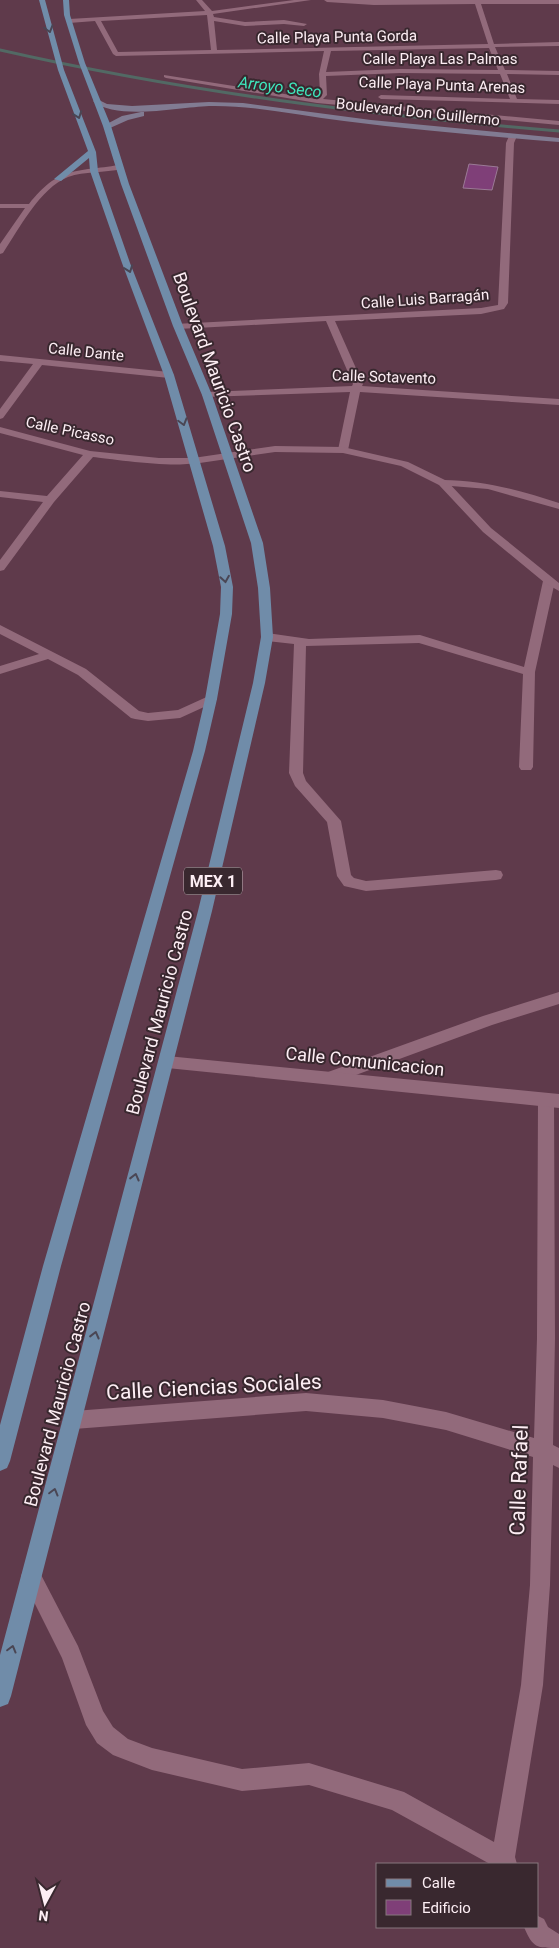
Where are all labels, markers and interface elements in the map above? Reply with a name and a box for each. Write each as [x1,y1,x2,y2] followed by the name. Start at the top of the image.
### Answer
[44,24,54,32] one-way arrow
[257,27,417,47] street label: Calle Playa Punta Gorda
[363,50,517,68] street label: Calle Playa Las Palmas
[236,72,323,102] water label: Arroyo Seco
[358,73,526,97] street label: Calle Playa Punta Arenas
[335,94,501,130] street label: Boulevard Don Guillermo
[72,110,82,119] one-way arrow
[123,264,133,273] one-way arrow
[169,269,261,475] street label: Boulevard Mauricio Castro
[360,286,490,312] street label: Calle Luis Barragán
[47,339,125,365] street label: Calle Dante
[332,366,436,388] street label: Calle Sotavento
[24,413,116,449] street label: Calle Picasso
[177,418,187,426] one-way arrow
[219,575,230,583] one-way arrow
[184,868,242,894] road number: MEX 1
[121,907,197,1117] street label: Boulevard Mauricio Castro
[285,1042,445,1080] street label: Calle Comunicacion
[129,1173,140,1182] one-way arrow
[19,1299,95,1509] street label: Boulevard Mauricio Castro
[89,1331,100,1340] one-way arrow
[106,1369,322,1405] street label: Calle Ciencias Sociales
[505,1424,533,1536] street label: Calle Rafael
[48,1488,59,1497] one-way arrow
[7,1646,17,1654] one-way arrow
[376,1863,539,1928] legend
[422,1874,455,1892] text: Calle
[20,1878,70,1928] north arrow
[422,1899,471,1917] text: Edificio
[38,1907,49,1924] text: N

